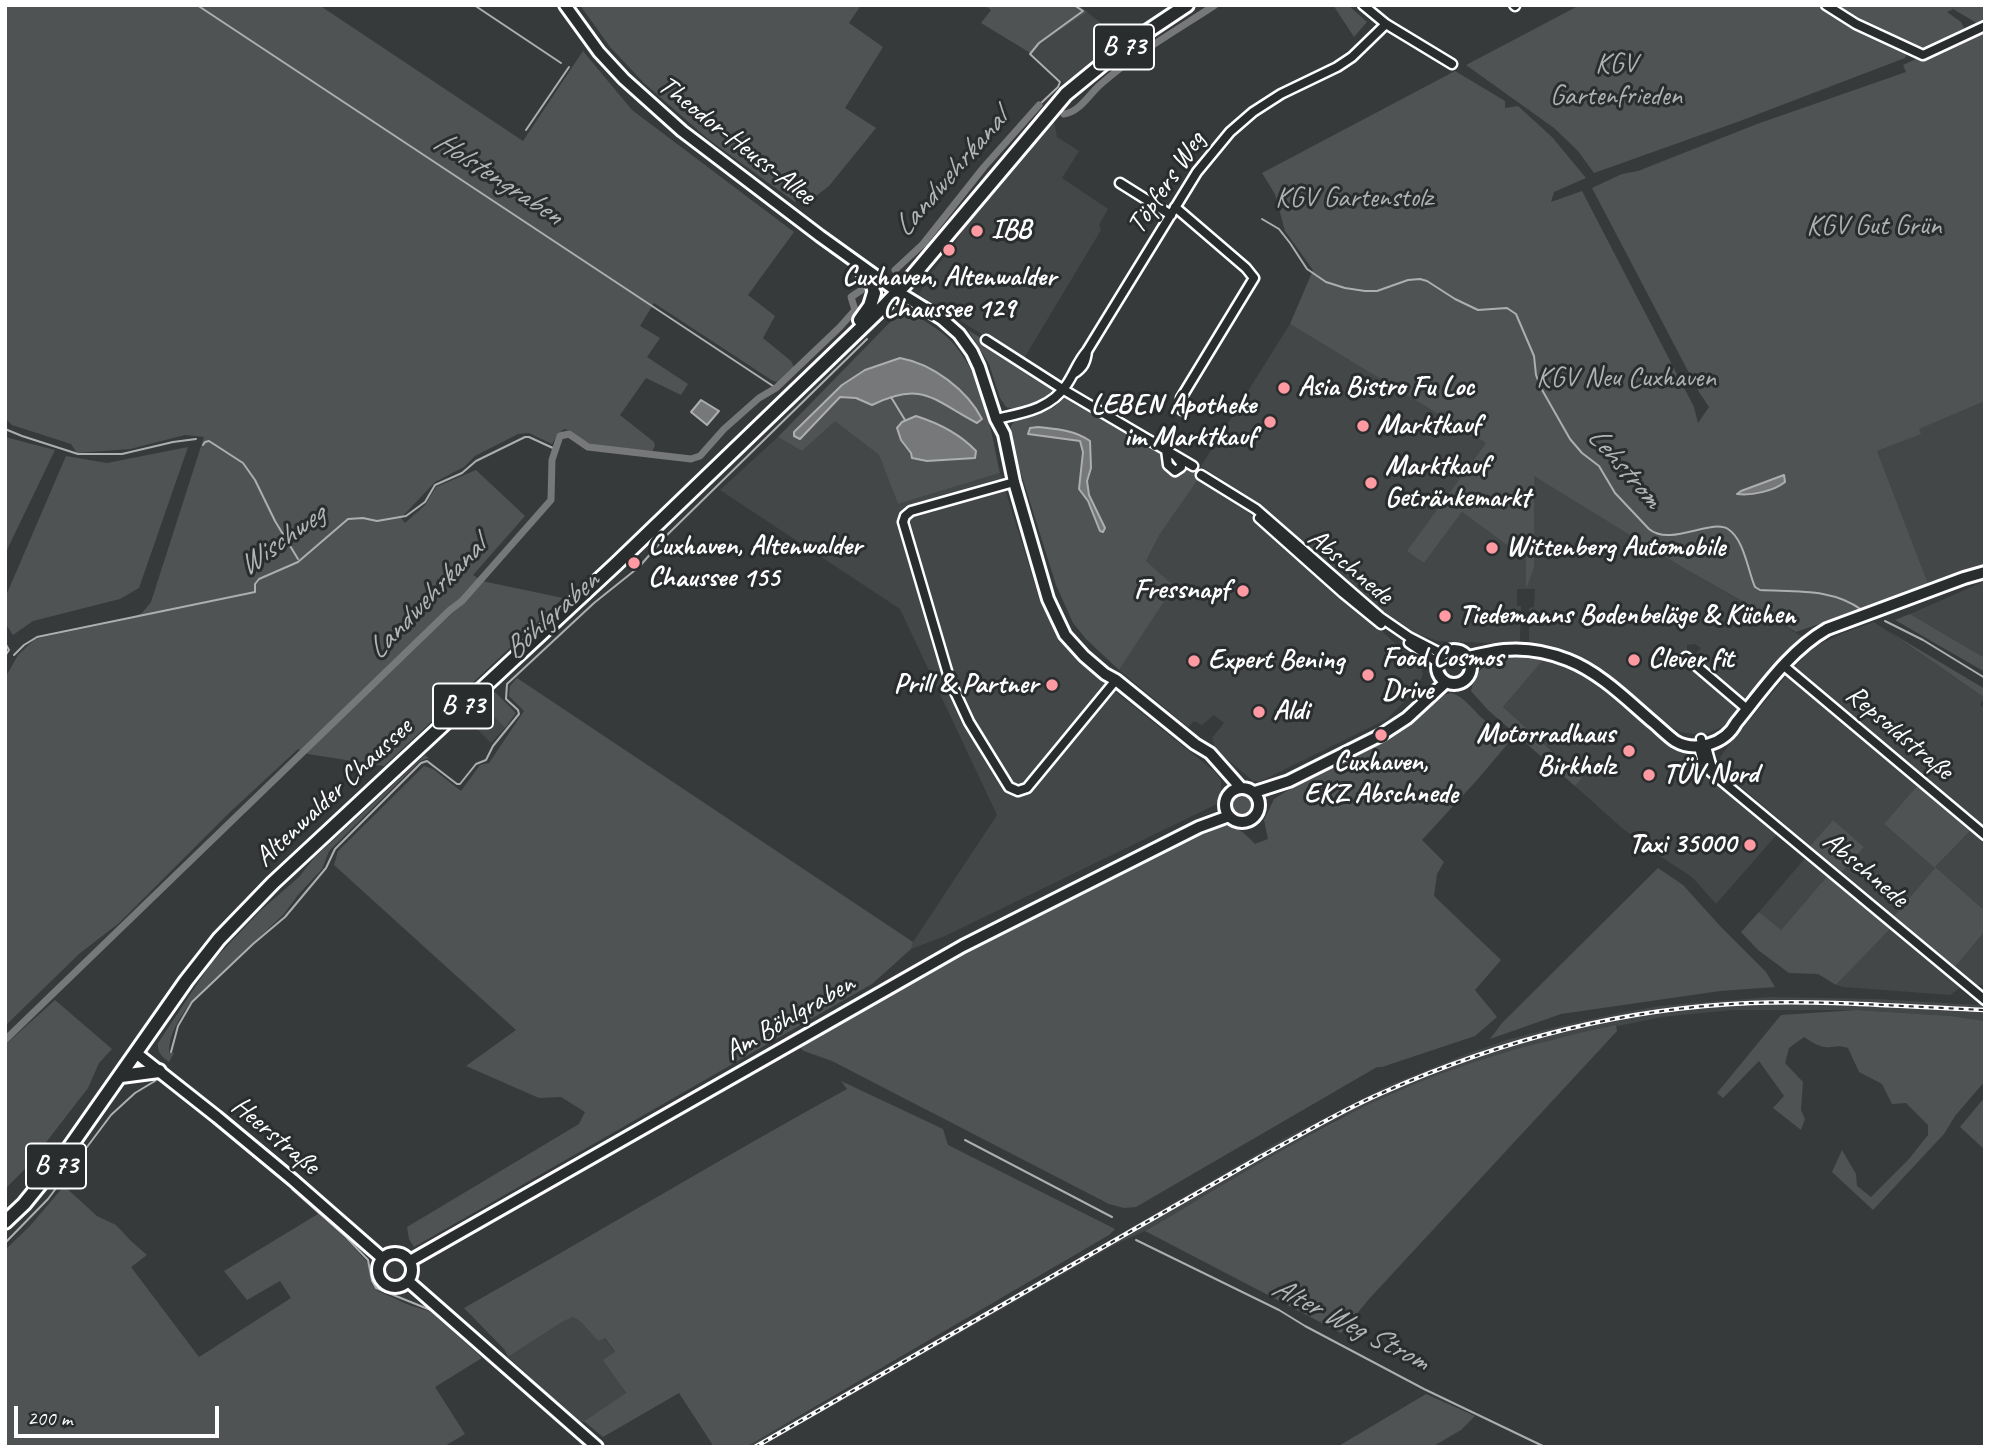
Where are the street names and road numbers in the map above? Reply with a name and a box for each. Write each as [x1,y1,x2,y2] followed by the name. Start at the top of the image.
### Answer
[1094,24,1154,70] road number: B 73
[651,69,821,213] street label: Theodor-Heuss-Allee
[1121,125,1213,241] street label: Töpfers Weg
[1301,522,1399,612] street label: Abschnede
[1838,678,1960,788] street label: Repsoldstraße
[433,684,493,728] road number: B 73
[248,711,420,875] street label: Altenwalder Chaussee
[1816,825,1914,915] street label: Abschnede
[719,967,861,1069] street label: Am Böhlgraben
[224,1089,326,1183] street label: Heerstraße
[26,1144,86,1189] road number: B 73

